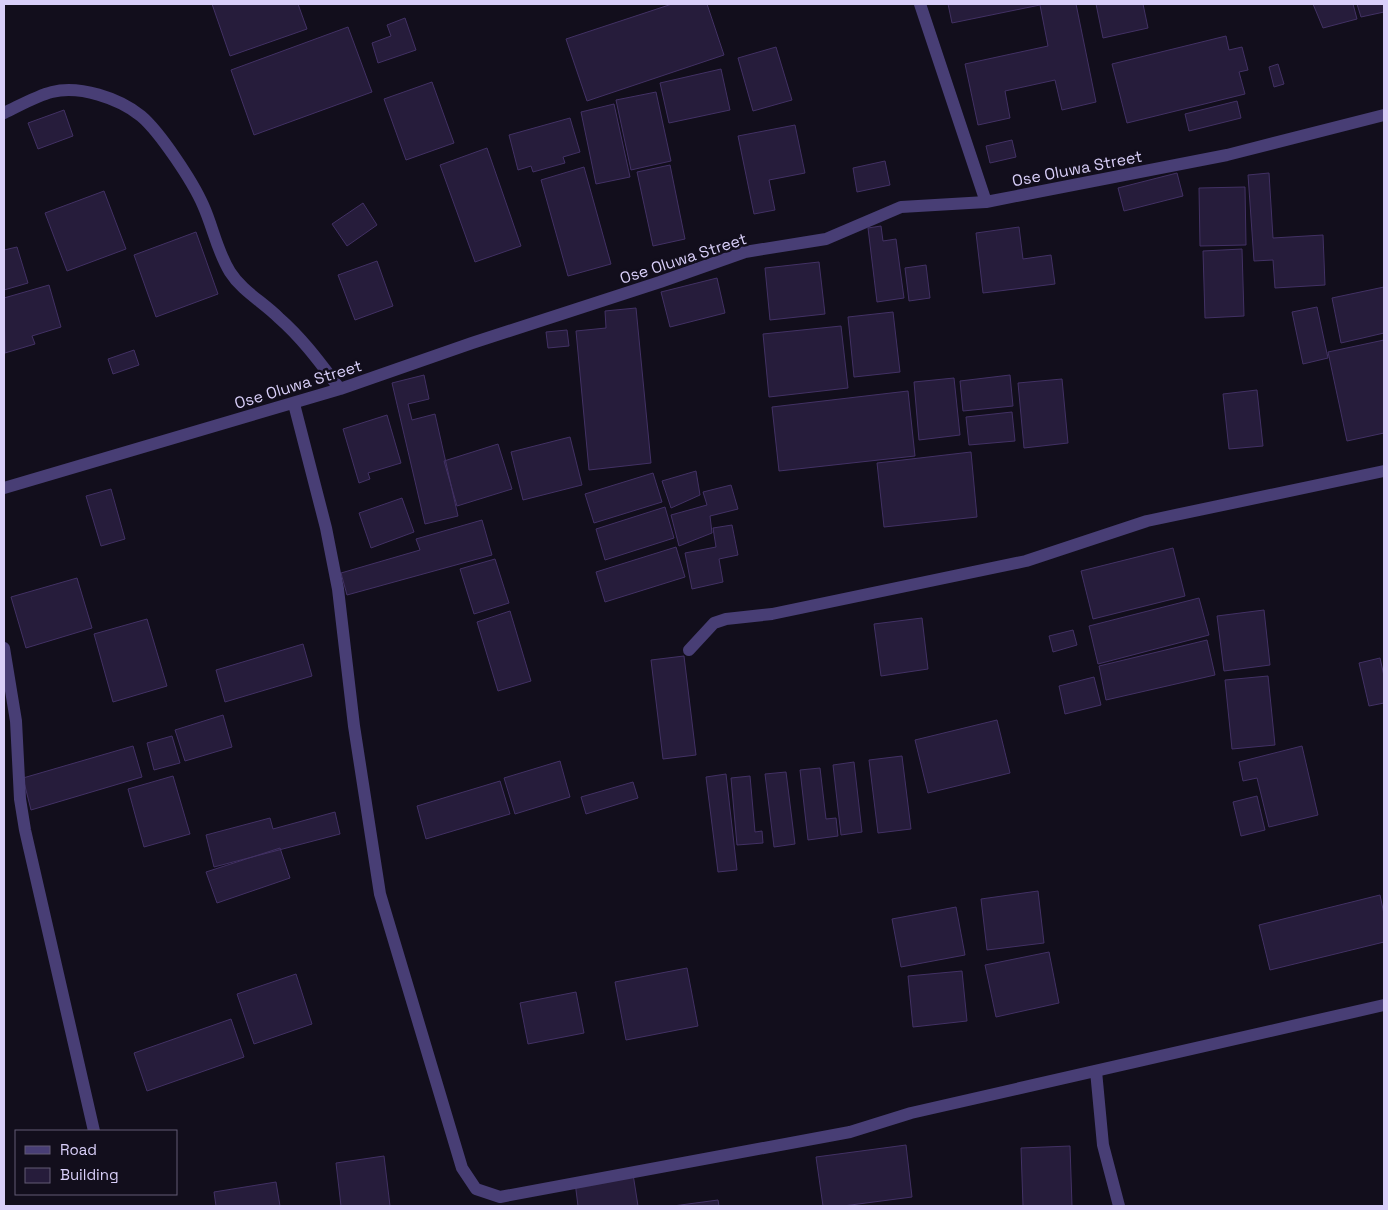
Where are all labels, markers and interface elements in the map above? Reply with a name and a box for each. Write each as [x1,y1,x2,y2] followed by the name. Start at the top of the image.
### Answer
[1010,146,1144,191] street label: Ose Oluwa Street
[617,228,749,289] street label: Ose Oluwa Street
[232,355,364,414] street label: Ose Oluwa Street
[15,1130,178,1195] legend
[60,1140,97,1159] text: Road
[60,1165,119,1184] text: Building

